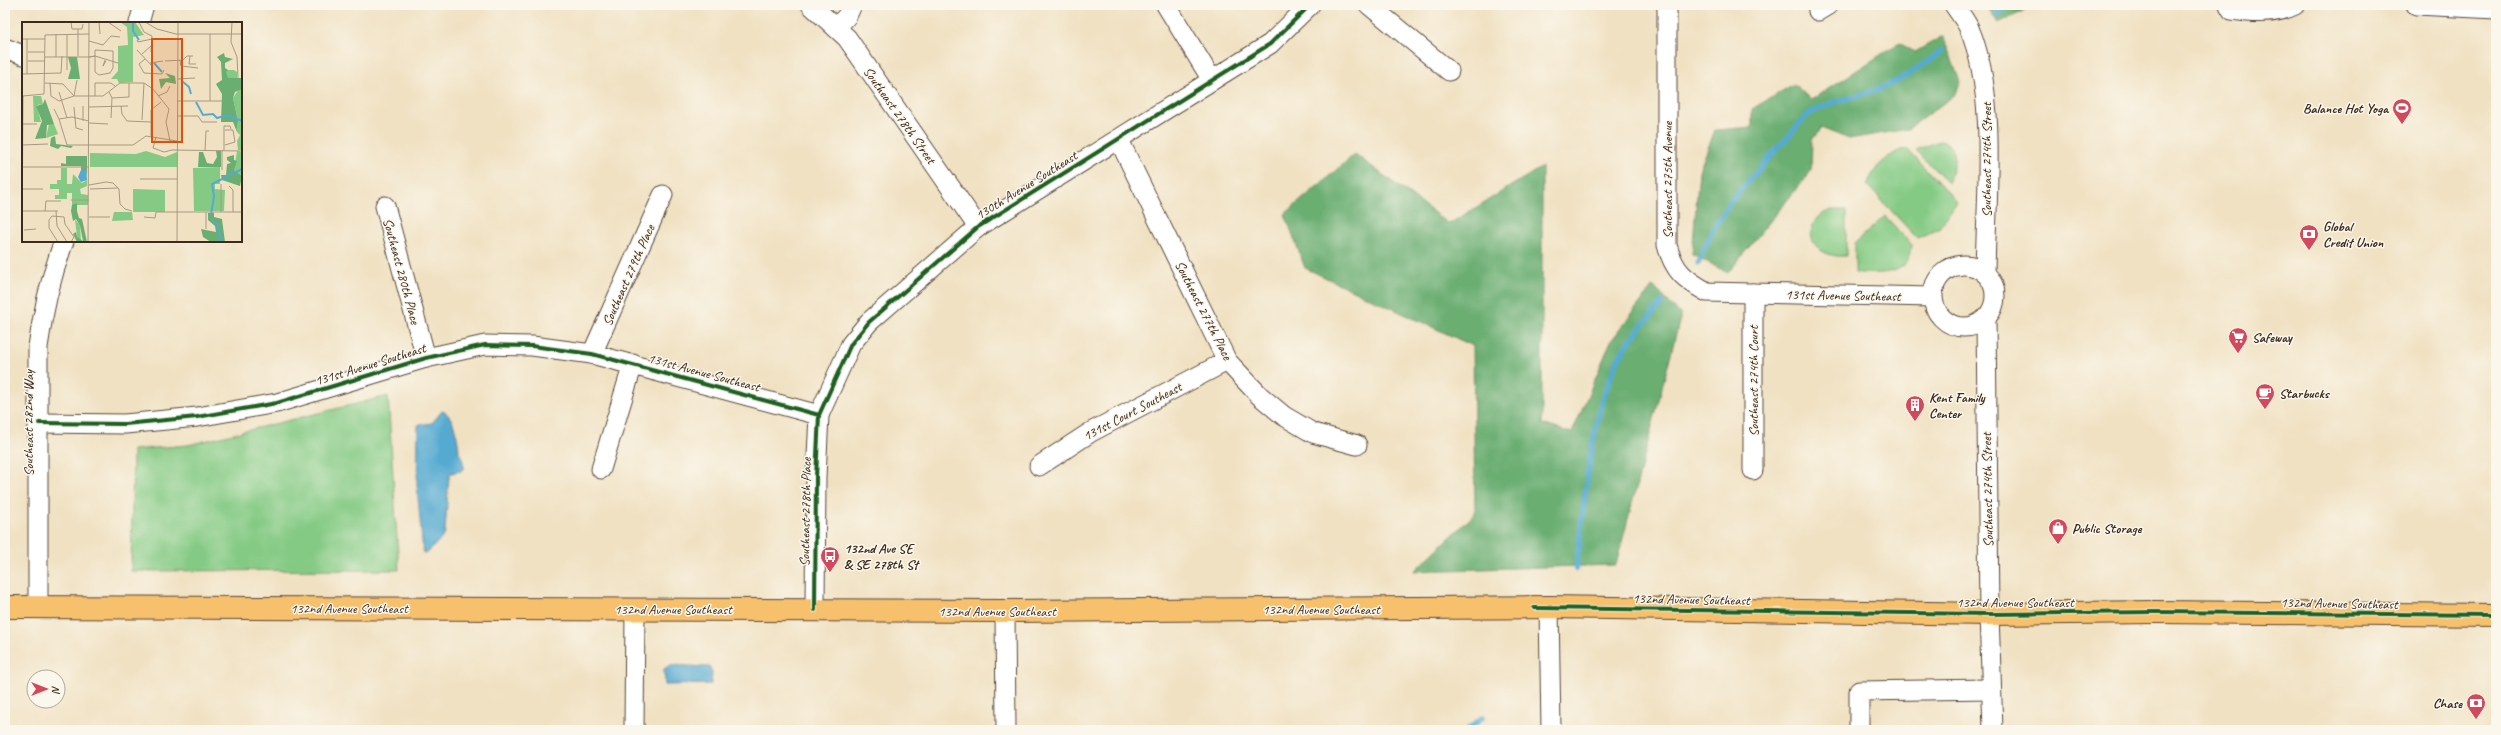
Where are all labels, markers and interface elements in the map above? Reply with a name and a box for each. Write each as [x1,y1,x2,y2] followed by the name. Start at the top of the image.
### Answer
[22,22,242,242] inset map
[860,63,940,168] street label: Southeast 278th Street
[2391,97,2413,125] sports icon: Balance Hot Yoga
[2303,100,2389,117] place label: Balance Hot Yoga
[1978,101,1995,217] street label: Southeast 274th Street
[1659,120,1676,238] street label: Southeast 275th Avenue
[972,147,1081,224] street label: 130th Avenue Southeast
[379,216,424,327] street label: Southeast 280th Place
[2323,218,2384,251] place label: Global Credit Union
[599,221,659,328] street label: Southeast 279th Place
[2298,223,2320,251] bank icon: Global Credit Union
[1171,258,1237,364] street label: Southeast 277th Place
[1785,286,1902,305] street label: 131st Avenue Southeast
[1745,324,1762,436] street label: Southeast 274th Court
[2227,326,2249,354] supermarket icon: Safeway
[2252,329,2294,346] place label: Safeway
[313,339,429,389] street label: 131st Avenue Southeast
[646,349,763,396] street label: 131st Avenue Southeast
[20,369,37,476] street label: Southeast 282nd Way
[1080,378,1186,445] street label: 131st Court Southeast
[2254,382,2276,410] cafe icon: Starbucks
[2279,385,2331,402] place label: Starbucks
[1929,389,1986,422] place label: Kent Family Center
[1904,394,1926,422] building icon: Kent Family Center
[1978,431,1997,547] street label: Southeast 274th Street
[796,456,815,567] street label: Southeast 278th Place
[2047,517,2069,545] shop icon: Public Storage
[2072,520,2143,537] place label: Public Storage
[844,540,920,573] place label: 132nd Ave SE & SE 278th St
[819,545,841,573] bus stop icon: 132nd Ave SE & SE 278th St
[1632,590,1751,609] street label: 132nd Avenue Southeast
[1956,594,2075,611] street label: 132nd Avenue Southeast
[2280,594,2399,613] street label: 132nd Avenue Southeast
[290,600,409,617] street label: 132nd Avenue Southeast
[614,601,733,618] street label: 132nd Avenue Southeast
[1262,601,1381,618] street label: 132nd Avenue Southeast
[938,603,1057,620] street label: 132nd Avenue Southeast
[26,669,66,709] north arrow
[49,686,63,695] text: N
[2465,692,2487,720] bank icon: Chase
[2433,695,2463,712] place label: Chase

